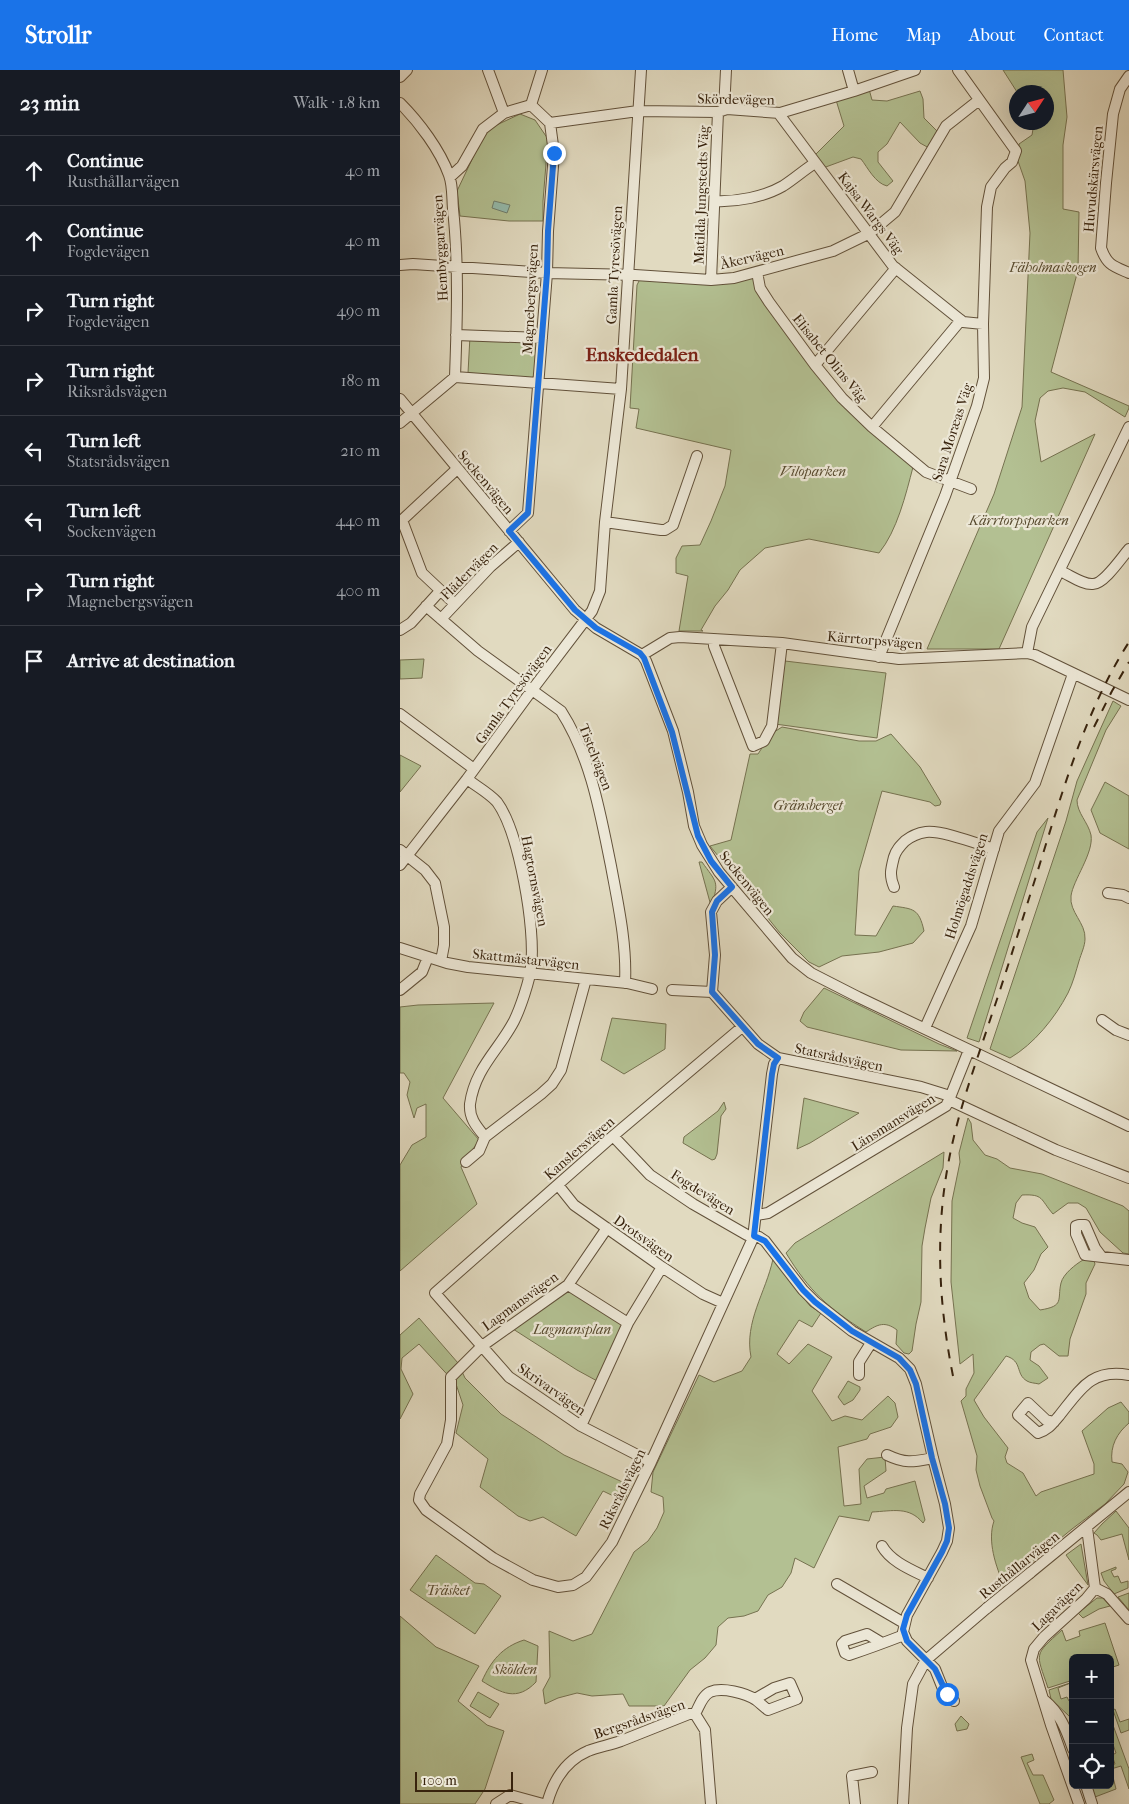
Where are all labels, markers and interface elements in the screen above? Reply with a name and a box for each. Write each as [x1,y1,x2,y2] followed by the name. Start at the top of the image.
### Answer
[25,21,92,49] text: Strollr
[831,25,878,46] text: Home
[906,25,941,46] text: Map
[969,25,1015,46] text: About
[1043,25,1104,46] text: Contact
[1009,85,1054,130] north arrow
[697,90,775,109] street label: Skördevägen
[20,91,80,115] text: 23 min
[293,93,380,112] text: Walk · 1.8 km
[691,125,712,265] street label: Matilda Jungstedts Väg
[1080,125,1107,233] street label: Huvudskärsvägen
[543,142,566,165] route end
[67,150,143,172] text: Continue
[20,157,48,185] icon: ahead
[345,161,380,180] text: 40 m
[834,169,907,258] street label: Kajsa Wargs Väg
[67,172,179,191] text: Rusthållarvägen
[429,194,452,302] street label: Hembyggarvägen
[603,205,626,325] street label: Gamla Tyresövägen
[67,220,143,242] text: Continue
[20,227,48,255] icon: ahead
[345,231,380,250] text: 40 m
[717,241,786,273] street label: Åkervägen
[67,242,150,261] text: Fogdevägen
[519,243,542,355] street label: Magnebergsvägen
[1008,259,1097,276] park label: Fäholmaskogen
[67,290,154,312] text: Turn right
[20,297,48,325] icon: right
[337,301,380,320] text: 490 m
[789,311,871,406] street label: Elisabet Olins Väg
[67,312,150,331] text: Fogdevägen
[586,344,699,366] district label: Enskededalen
[67,360,154,382] text: Turn right
[20,367,48,395] icon: right
[341,371,380,390] text: 180 m
[929,380,977,483] street label: Sara Moræas Väg
[67,382,167,401] text: Riksrådsvägen
[67,430,141,452] text: Turn left
[20,437,48,465] icon: left
[341,441,380,460] text: 210 m
[454,447,517,518] street label: Sockenvägen
[67,452,170,471] text: Statsrådsvägen
[780,463,846,480] park label: Viloparken
[67,500,141,522] text: Turn left
[20,507,48,535] icon: left
[335,511,380,530] text: 440 m
[968,512,1069,529] park label: Kärrtorpsparken
[67,522,156,541] text: Sockenvägen
[437,539,502,604] street label: Flädervägen
[67,570,154,592] text: Turn right
[20,577,48,605] icon: right
[336,581,380,600] text: 400 m
[67,592,193,611] text: Magnebergsvägen
[827,628,923,653] street label: Kärrtorpsvägen
[472,641,555,747] street label: Gamla Tyresövägen
[20,647,48,675] icon: arrive
[67,650,235,672] text: Arrive at destination
[575,721,616,793] street label: Tistelvägen
[773,797,844,814] park label: Gränsberget
[941,831,992,941] street label: Holmögaddsvägen
[517,834,552,928] street label: Hagtornsvägen
[715,848,778,919] street label: Sockenvägen
[472,945,580,974] street label: Skattmästarvägen
[793,1040,885,1075] street label: Statsrådsvägen
[848,1090,938,1155] street label: Länsmansvägen
[541,1113,618,1184] street label: Kanslersvägen
[668,1166,738,1219] street label: Fogdevägen
[610,1211,677,1265] street label: Drotsvägen
[479,1268,562,1335] street label: Lagmansvägen
[532,1321,611,1338] park label: Lagmansplan
[514,1360,589,1419] street label: Skrivarvägen
[596,1446,649,1532] street label: Riksrådsvägen
[976,1528,1063,1603] street label: Rusthållarvägen
[1028,1578,1086,1635] street label: Lagavägen
[426,1582,470,1599] park label: Träsket
[1069,1654,1114,1789] map controls
[1069,1654,1114,1699] button: +
[492,1661,537,1678] park label: Skölden
[936,1683,959,1706] route start
[591,1696,687,1743] street label: Bergsrådsvägen
[1069,1699,1114,1744] button: −
[1069,1744,1114,1789] button: locate
[415,1769,512,1792] scale bar
[422,1772,457,1789] text: 100 m

